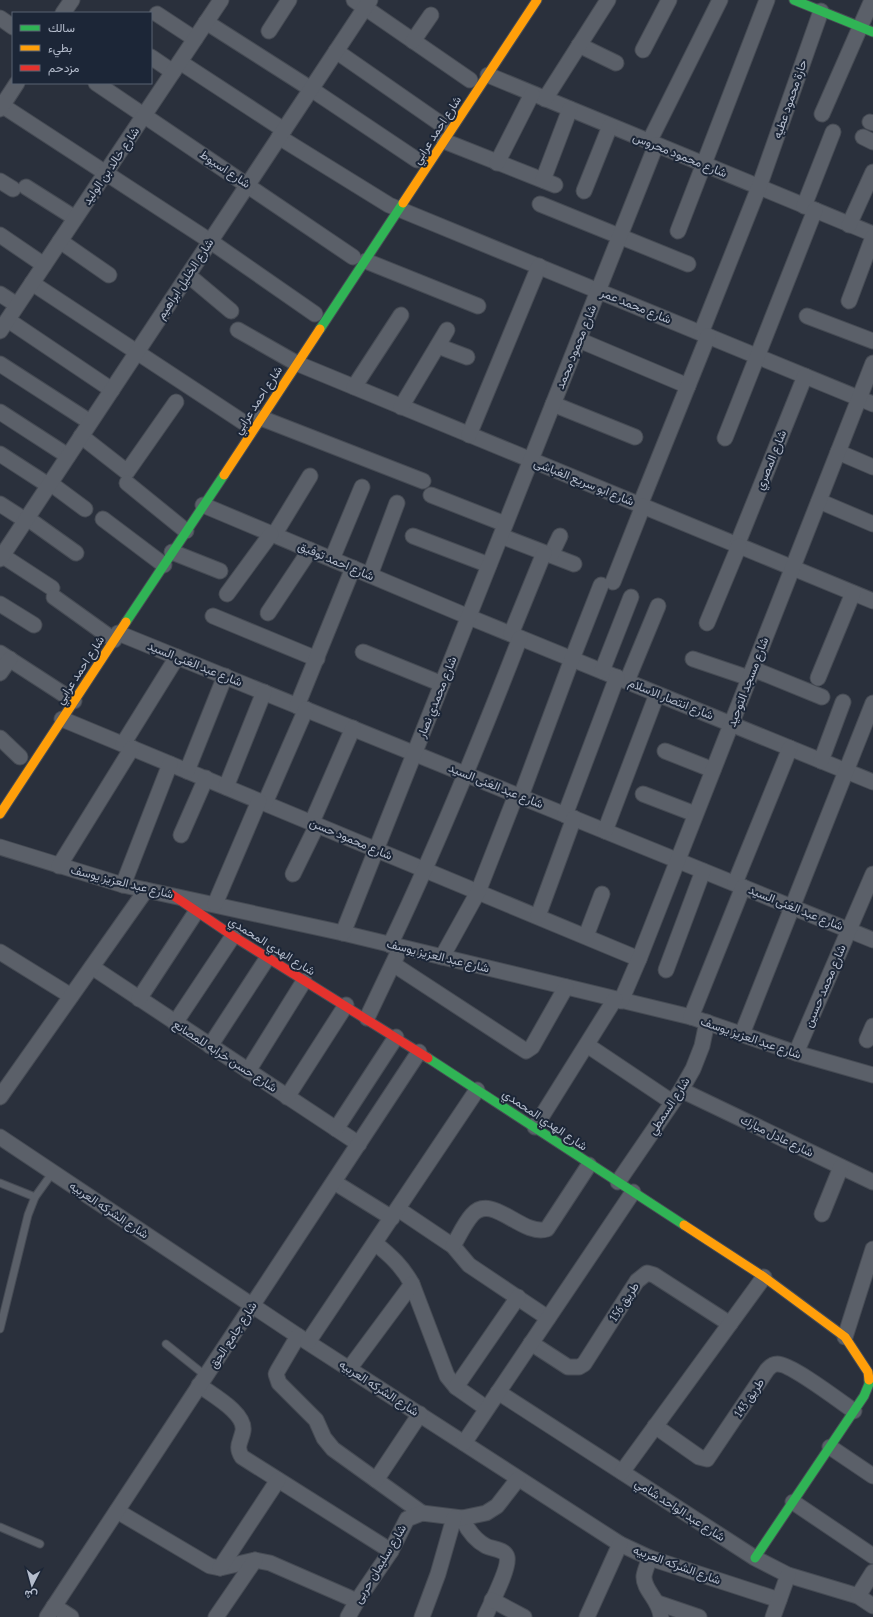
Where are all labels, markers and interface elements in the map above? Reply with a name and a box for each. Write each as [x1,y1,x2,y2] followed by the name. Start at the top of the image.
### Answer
[12,12,152,84] legend
[48,20,75,35] text: سالك
[48,40,72,58] text: بطيء
[769,57,811,141] street label: حارة محمود عطيه
[48,60,79,76] text: مزدحم
[409,93,467,168] street label: شارع احمد عرابي
[79,124,144,209] street label: شارع خالد بن الوليد
[630,129,730,182] street label: شارع محمود محروس
[196,146,254,193] street label: شارع اسيوط
[153,235,218,323] street label: شارع الخليل ابراهيم
[597,284,674,328] street label: شارع محمد عمر
[552,302,601,392] street label: شارع محمود محمد
[230,363,288,438] street label: شارع احمد عرابي
[752,428,792,493] street label: شارع المصري
[531,455,636,510] street label: شارع ابو سريع الغباشى
[295,538,377,585] street label: شارع احمد توفيق
[52,633,110,708] street label: شارع احمد عرابي
[724,635,773,730] street label: شارع مسجد التوحيد
[145,638,245,691] street label: شارع عبد الغنى السيد
[413,654,462,742] street label: شارع محمدي نصار
[626,675,716,724] street label: شارع انتصار الاسلام
[446,760,546,813] street label: شارع عبد الغنى السيد
[307,814,395,865] street label: شارع محمود حسن
[69,861,175,903] street label: شارع عبد العزيز يوسف
[746,882,846,935] street label: شارع عبد الغنى السيد
[225,913,318,981] street label: شارع الهدي المحمدي
[385,935,491,977] street label: شارع عبد العزيز يوسف
[800,942,851,1030] street label: شارع محمد حسين
[698,1013,803,1064] street label: شارع عبد العزيز يوسف
[169,1016,280,1097] street label: شارع حسن خرابه للمصانع
[644,1074,695,1139] street label: شارع السمطي
[498,1086,591,1156] street label: شارع الهدي المحمدي
[737,1111,816,1162] street label: شارع عادل مبارك
[66,1178,152,1243] street label: شارع الشركه العربيه
[605,1279,643,1325] street label: طريق 156
[205,1298,261,1372] street label: شارع جامع الحق
[335,1356,422,1421] street label: شارع الشركه العربيه
[730,1375,768,1421] street label: طريق 143
[631,1475,728,1547] street label: شارع عبد الواحد شامي
[350,1521,411,1607] street label: شارع سليمان حربى
[631,1542,723,1589] street label: شارع الشركه العربيه
[12,1565,52,1605] north arrow
[24,1587,38,1603] text: ش

